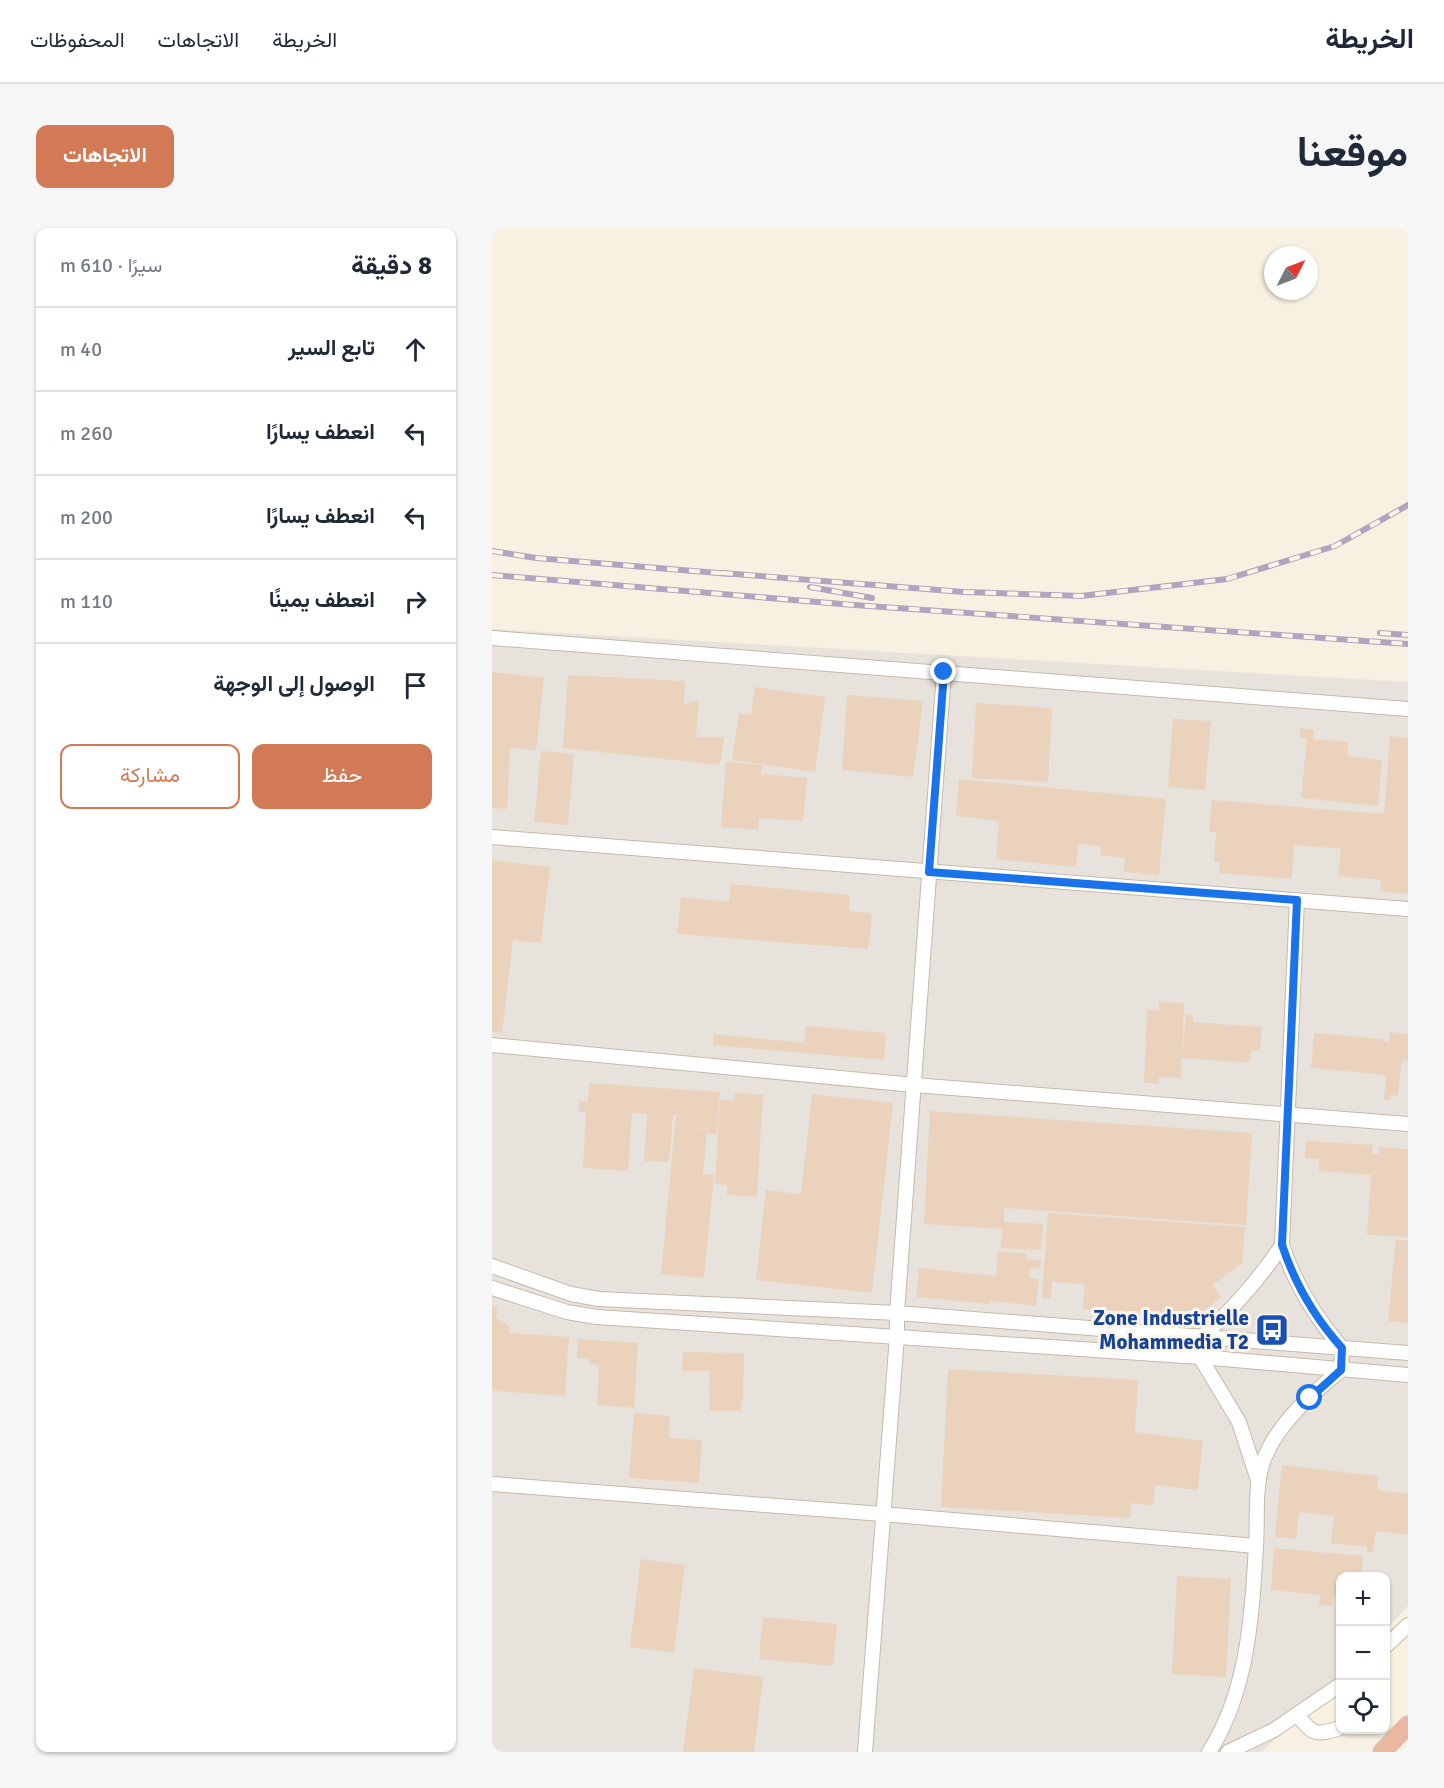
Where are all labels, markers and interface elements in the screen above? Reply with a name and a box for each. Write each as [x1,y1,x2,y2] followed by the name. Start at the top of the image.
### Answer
[1325,22,1414,56] text: الخريطة
[30,27,125,53] text: المحفوظات
[158,27,239,53] text: الاتجاهات
[272,27,337,53] text: الخريطة
[36,125,174,188] button: الاتجاهات
[1297,127,1408,178] text: موقعنا
[1264,246,1318,300] north arrow
[351,250,432,282] text: 8 دقيقة
[60,253,162,278] text: سيرًا · 610 m
[399,333,432,366] icon: ahead
[288,334,375,361] text: تابع السير
[60,337,102,362] text: 40 m
[399,417,432,450] icon: left
[266,418,375,445] text: انعطف يسارًا
[60,421,113,446] text: 260 m
[399,501,432,534] icon: left
[266,502,375,529] text: انعطف يسارًا
[60,505,113,530] text: 200 m
[399,585,432,618] icon: right
[269,586,375,613] text: انعطف يمينًا
[60,589,113,614] text: 110 m
[930,658,956,684] route end
[399,669,432,702] icon: arrive
[213,670,375,697] text: الوصول إلى الوجهة
[60,744,240,809] button: مشاركة
[252,744,432,809] button: حفظ
[1093,1305,1249,1355] place label: Zone Industrielle Mohammedia T2
[1254,1312,1290,1348] bus stop icon: Zone Industrielle Mohammedia T2
[1296,1384,1322,1410] route start
[1336,1572,1390,1734] map controls
[1336,1572,1390,1626] button: +
[1336,1626,1390,1680] button: −
[1336,1680,1390,1734] button: locate

